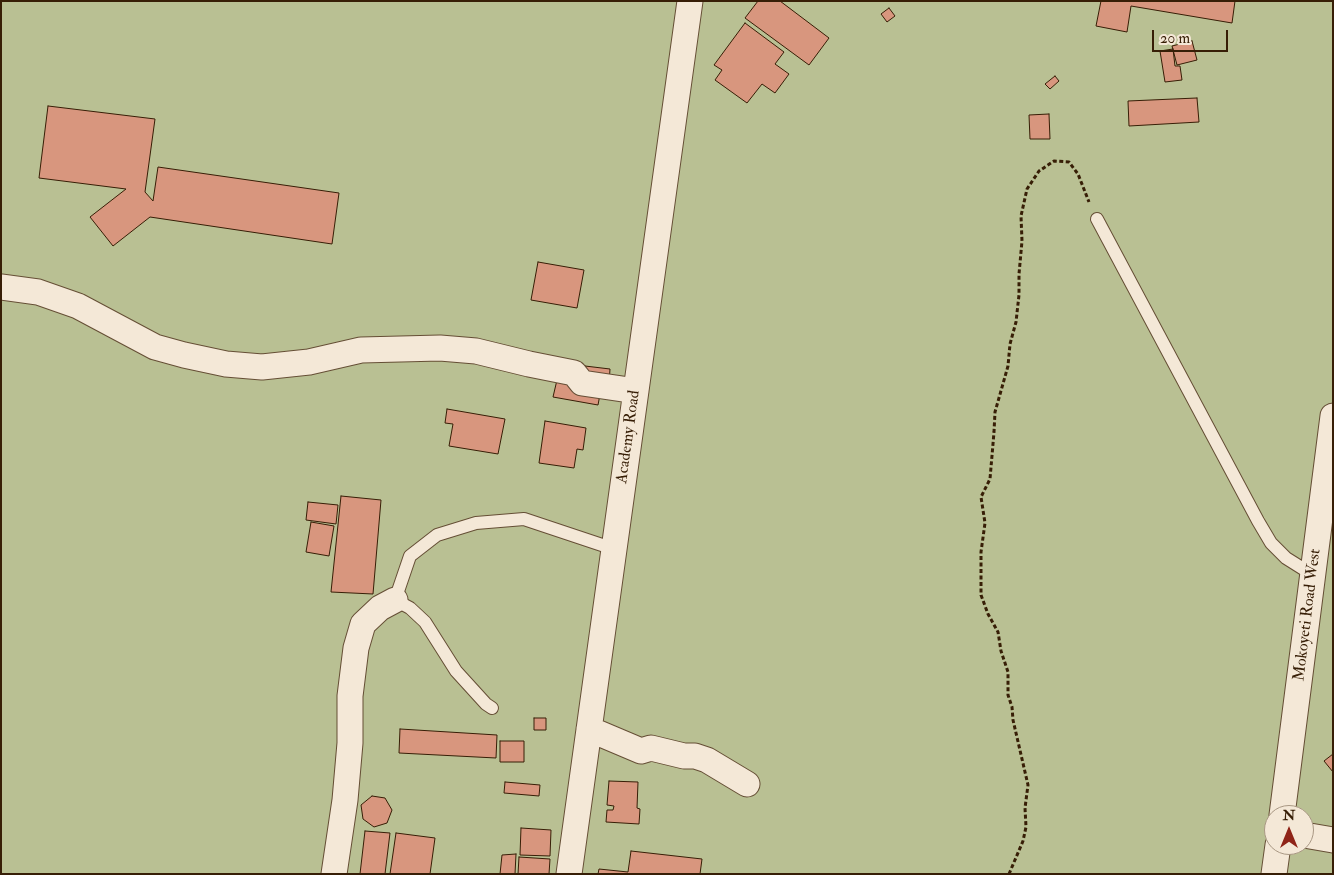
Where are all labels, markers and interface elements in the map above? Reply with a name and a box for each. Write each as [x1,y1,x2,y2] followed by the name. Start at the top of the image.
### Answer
[1154,20,1230,52] scale bar
[1160,29,1190,48] text: 20 m
[613,389,645,485] street label: Academy Road
[1290,548,1326,682] street label: Mokoyeti Road West
[1264,805,1314,855] north arrow
[1283,807,1295,824] text: N

